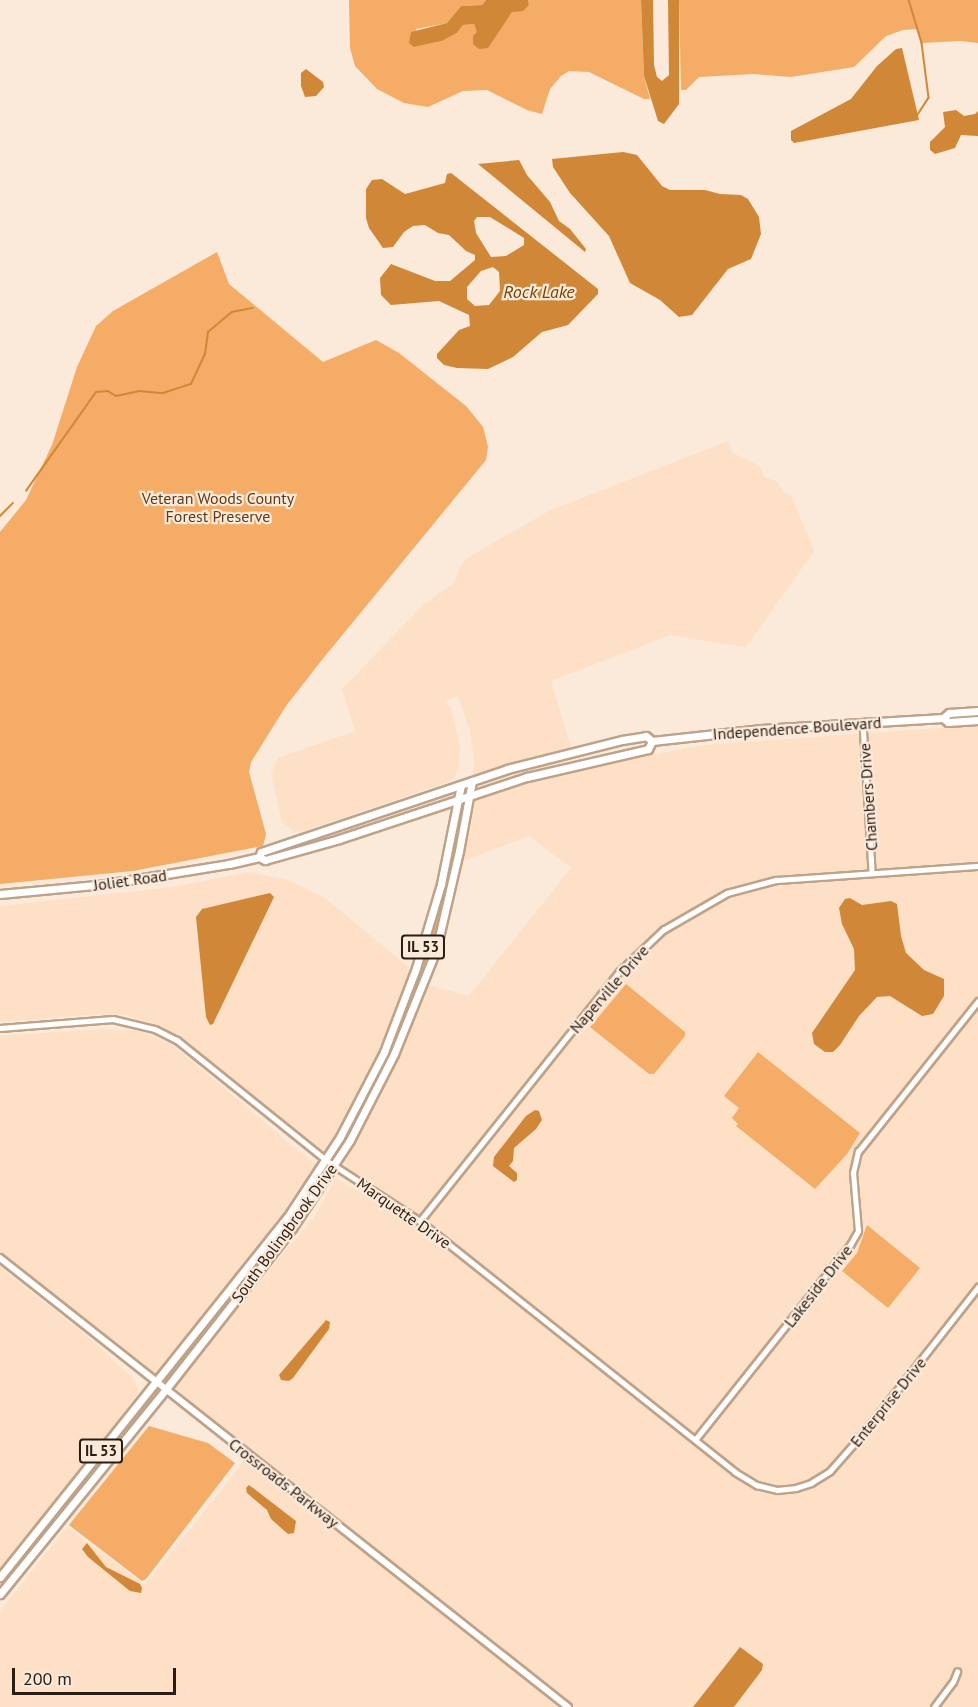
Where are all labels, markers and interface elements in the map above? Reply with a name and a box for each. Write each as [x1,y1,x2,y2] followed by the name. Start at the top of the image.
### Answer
[503,281,575,303] water label: Rock Lake
[142,488,294,526] park label: Veteran Woods County Forest Preserve
[712,713,882,743] street label: Independence Boulevard
[855,743,881,851] street label: Chambers Drive
[92,865,168,895] street label: Joliet Road
[400,935,446,959] road number: IL 53
[565,941,653,1037] street label: Naperville Drive
[227,1160,341,1306] street label: South Bolingbrook Drive
[353,1174,455,1252] street label: Marquette Drive
[780,1241,856,1331] street label: Lakeside Drive
[846,1353,930,1451] street label: Enterprise Drive
[225,1434,343,1532] street label: Crossroads Parkway
[78,1439,124,1463] road number: IL 53
[15,1656,178,1694] scale bar
[23,1667,72,1690] text: 200 m

